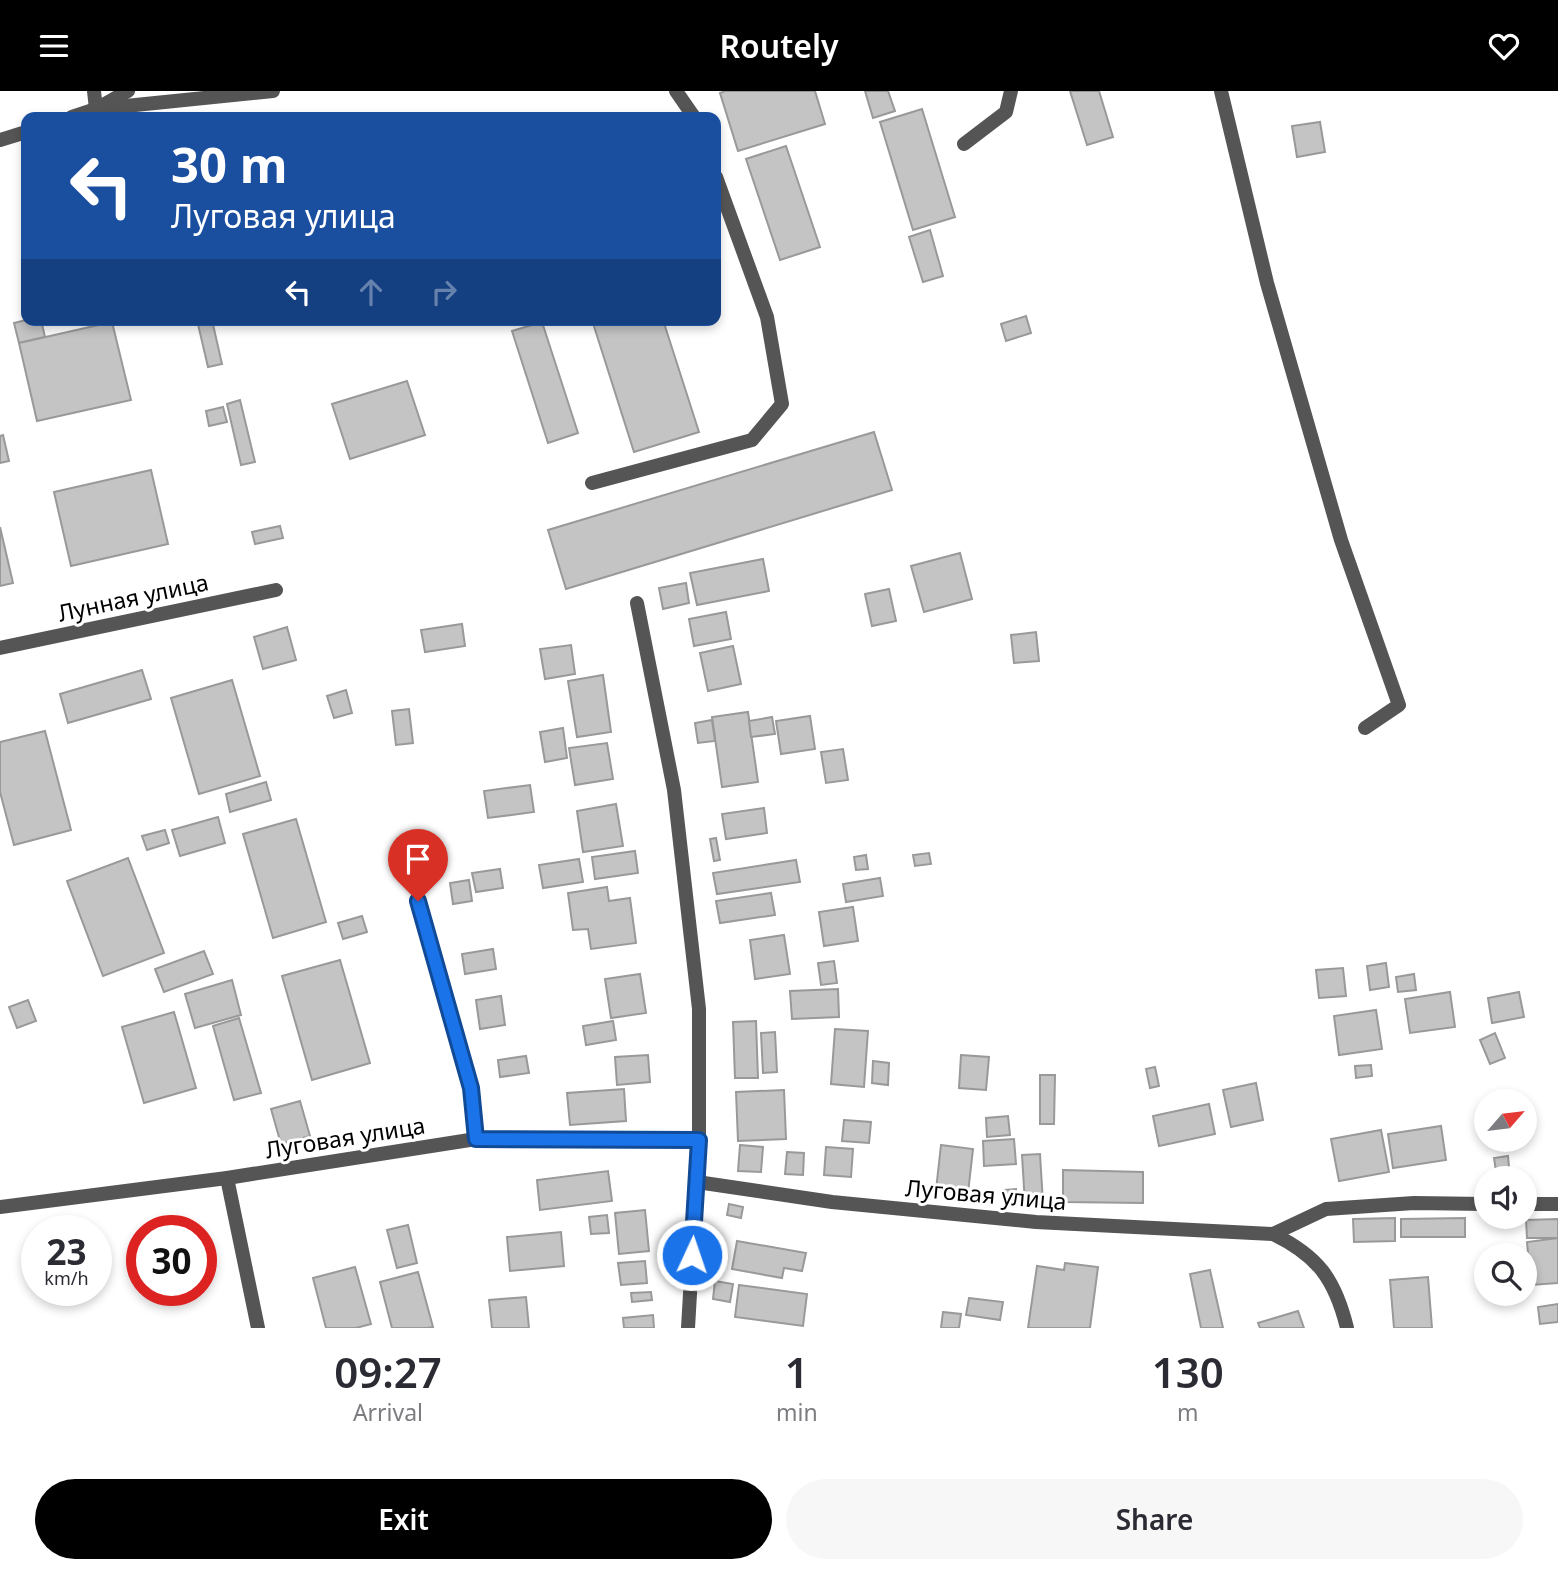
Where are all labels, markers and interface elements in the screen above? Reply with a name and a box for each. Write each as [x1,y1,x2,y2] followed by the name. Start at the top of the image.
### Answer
[719,24,839,67] text: Routely
[35,27,73,65] icon: menu
[1485,27,1523,65] icon: heart
[171,131,288,197] text: 30 m
[56,140,147,231] icon: left
[171,194,396,237] text: Луговая улица
[279,273,317,311] icon: left
[352,273,390,311] icon: ahead
[425,273,463,311] icon: right
[55,565,211,629] street label: Лунная улица
[388,829,448,901] pin
[399,840,437,878] icon: arrive
[1474,1089,1536,1151] north arrow
[1474,1089,1537,1306] map controls
[263,1109,427,1165] street label: Луговая улица
[1474,1166,1537,1229] button: sound
[904,1171,1068,1217] street label: Луговая улица
[126,1215,217,1306] speed limit sign: 30
[655,1218,729,1292] position arrow
[46,1228,87,1275] text: 23
[1474,1243,1537,1306] button: search
[44,1266,89,1290] text: km/h
[334,1343,442,1400] text: 09:27
[785,1343,809,1400] text: 1
[1152,1343,1224,1400] text: 130
[353,1396,423,1428] text: Arrival
[776,1396,818,1428] text: min
[1177,1396,1199,1428] text: m
[35,1479,772,1559] button: Exit
[786,1479,1523,1559] button: Share

